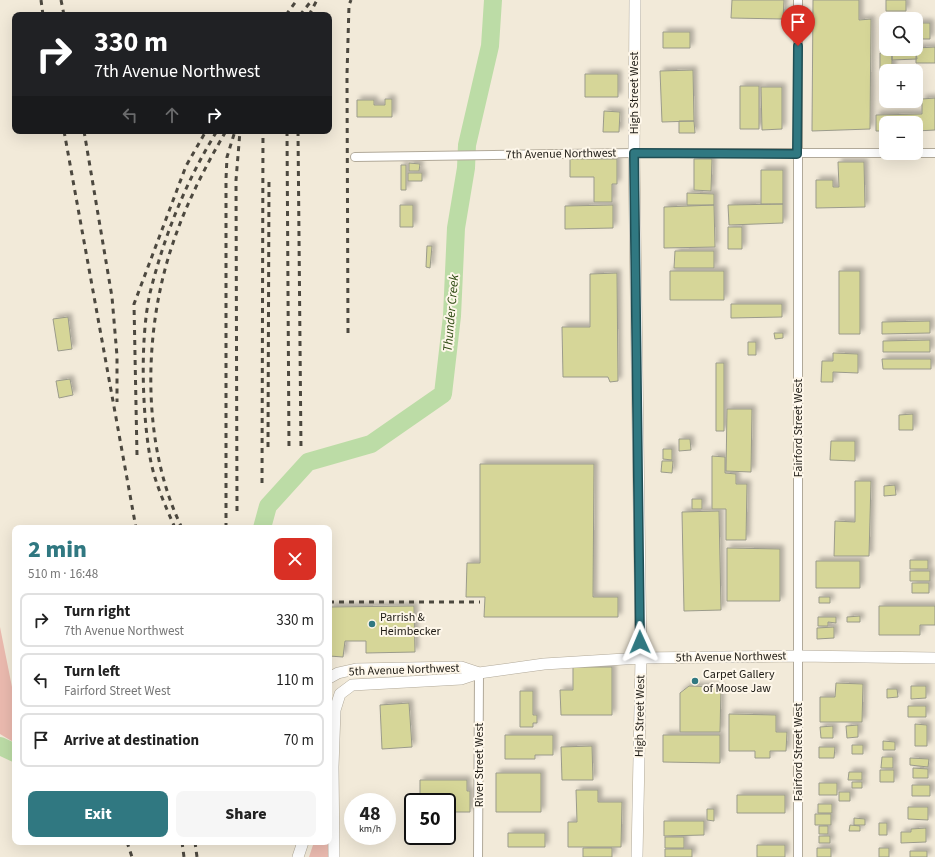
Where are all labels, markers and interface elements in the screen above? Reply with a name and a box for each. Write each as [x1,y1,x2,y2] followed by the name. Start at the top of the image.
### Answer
[781,5,815,46] pin
[787,11,809,33] icon: arrive
[879,12,923,160] map controls
[879,12,923,56] button: search
[94,22,168,62] text: 330 m
[28,28,80,80] icon: right
[626,52,643,134] street label: High Street West
[94,59,260,84] text: 7th Avenue Northwest
[879,64,923,108] button: +
[119,104,141,126] icon: left
[161,104,183,126] icon: ahead
[203,104,225,126] icon: right
[879,116,923,160] button: −
[505,145,617,163] street label: 7th Avenue Northwest
[439,273,463,352] water label: Thunder Creek
[790,379,807,477] street label: Fairford Street West
[28,532,87,567] text: 2 min
[274,538,316,580] button: close
[28,565,98,583] text: 510 m · 16:48
[64,601,130,622] text: Turn right
[30,609,52,631] icon: right
[380,609,441,640] place label: Parrish & Heimbecker
[276,610,314,631] text: 330 m
[367,619,377,629] marker: Parrish & Heimbecker
[619,621,661,663] position arrow
[64,622,184,640] text: 7th Avenue Northwest
[675,648,787,666] street label: 5th Avenue Northwest
[348,660,460,680] street label: 5th Avenue Northwest
[64,661,120,682] text: Turn left
[703,666,775,697] place label: Carpet Gallery of Moose Jaw
[30,669,52,691] icon: left
[276,670,314,691] text: 110 m
[631,675,649,757] street label: High Street West
[690,676,700,686] marker: Carpet Gallery of Moose Jaw
[64,682,171,700] text: Fairford Street West
[790,703,807,801] street label: Fairford Street West
[471,723,488,807] street label: River Street West
[30,729,52,751] icon: arrive
[64,730,199,751] text: Arrive at destination
[284,730,314,751] text: 70 m
[28,791,168,837] button: Exit
[176,791,316,837] button: Share
[404,793,456,845] speed limit sign: 50
[359,800,381,828] text: 48
[359,822,381,836] text: km/h

